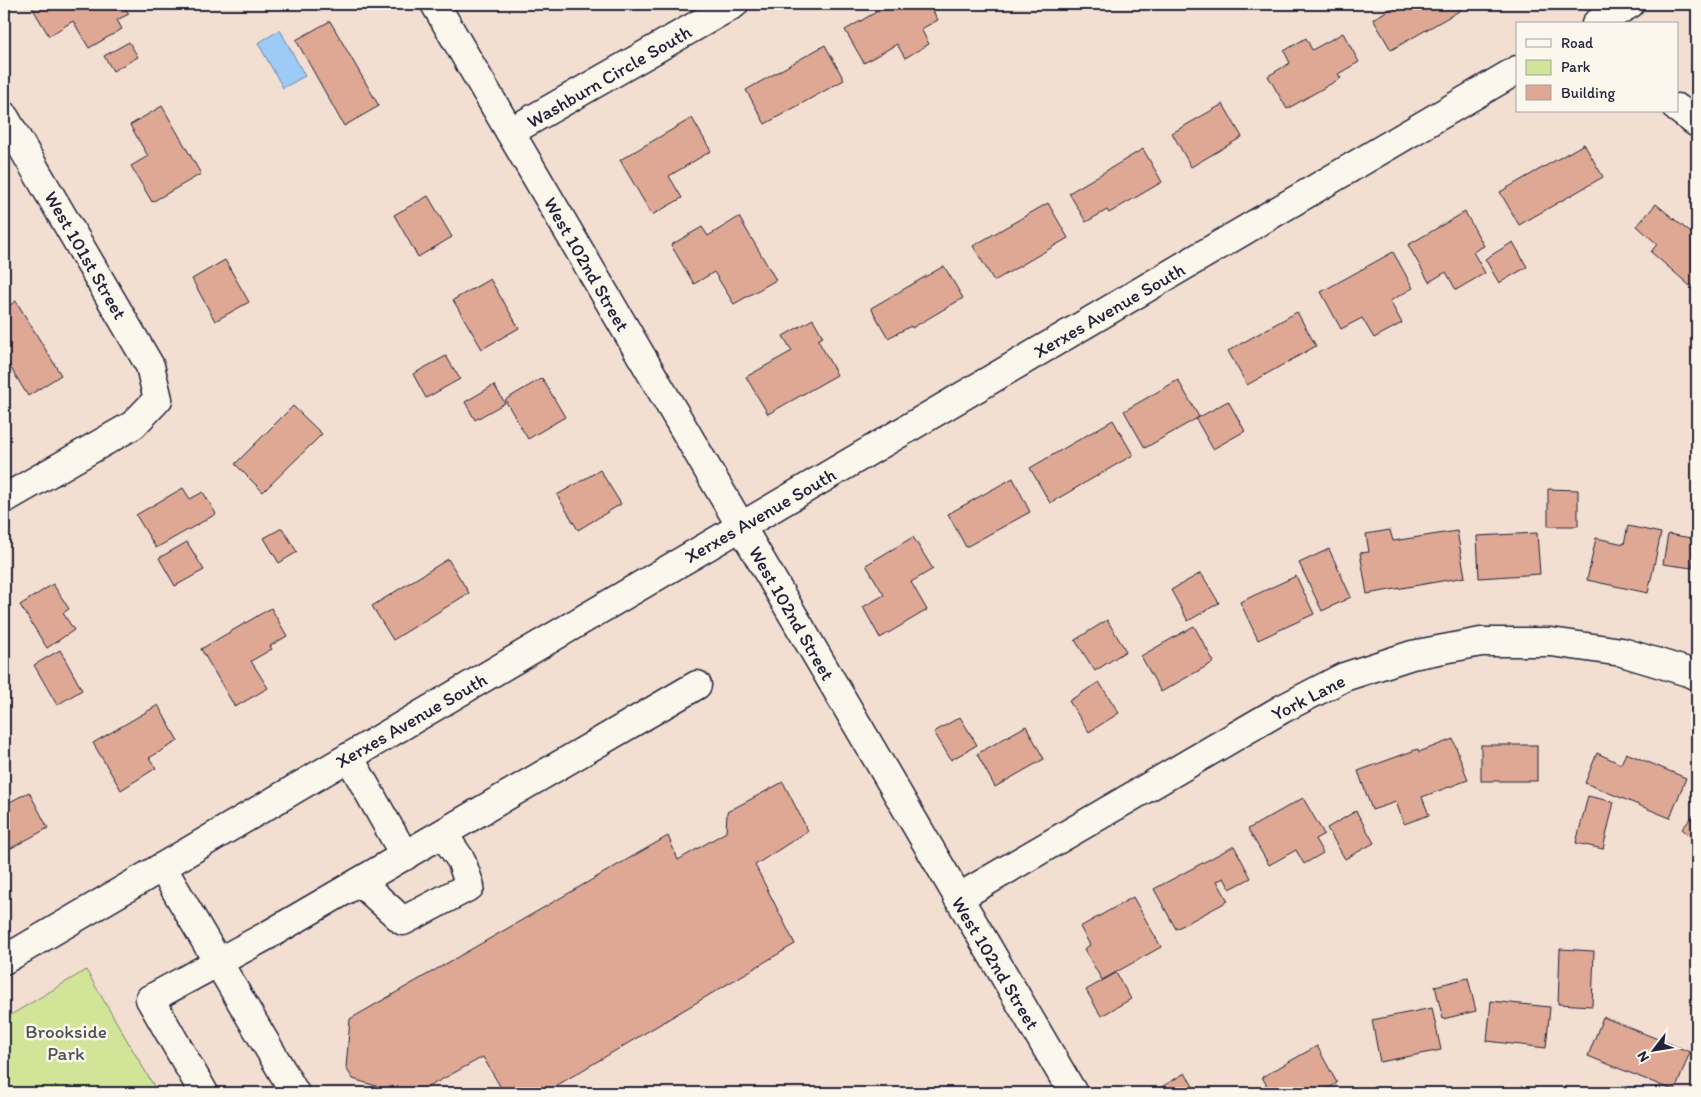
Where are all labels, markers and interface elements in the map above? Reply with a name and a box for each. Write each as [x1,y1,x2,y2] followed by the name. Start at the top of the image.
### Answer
[523,19,696,133] street label: Washburn Circle South
[1516,22,1678,112] legend
[1561,34,1594,52] text: Road
[1561,58,1591,76] text: Park
[1561,84,1615,102] text: Building
[40,187,132,324] street label: West 101st Street
[539,193,634,335] street label: West 102nd Street
[1030,258,1189,363] street label: Xerxes Avenue South
[681,463,840,568] street label: Xerxes Avenue South
[744,542,839,684] street label: West 102nd Street
[332,668,491,773] street label: Xerxes Avenue South
[1268,669,1349,726] street label: York Lane
[947,893,1044,1034] street label: West 102nd Street
[25,1020,107,1065] park label: Brookside Park
[1628,1024,1678,1074] north arrow
[1634,1048,1653,1065] text: N

